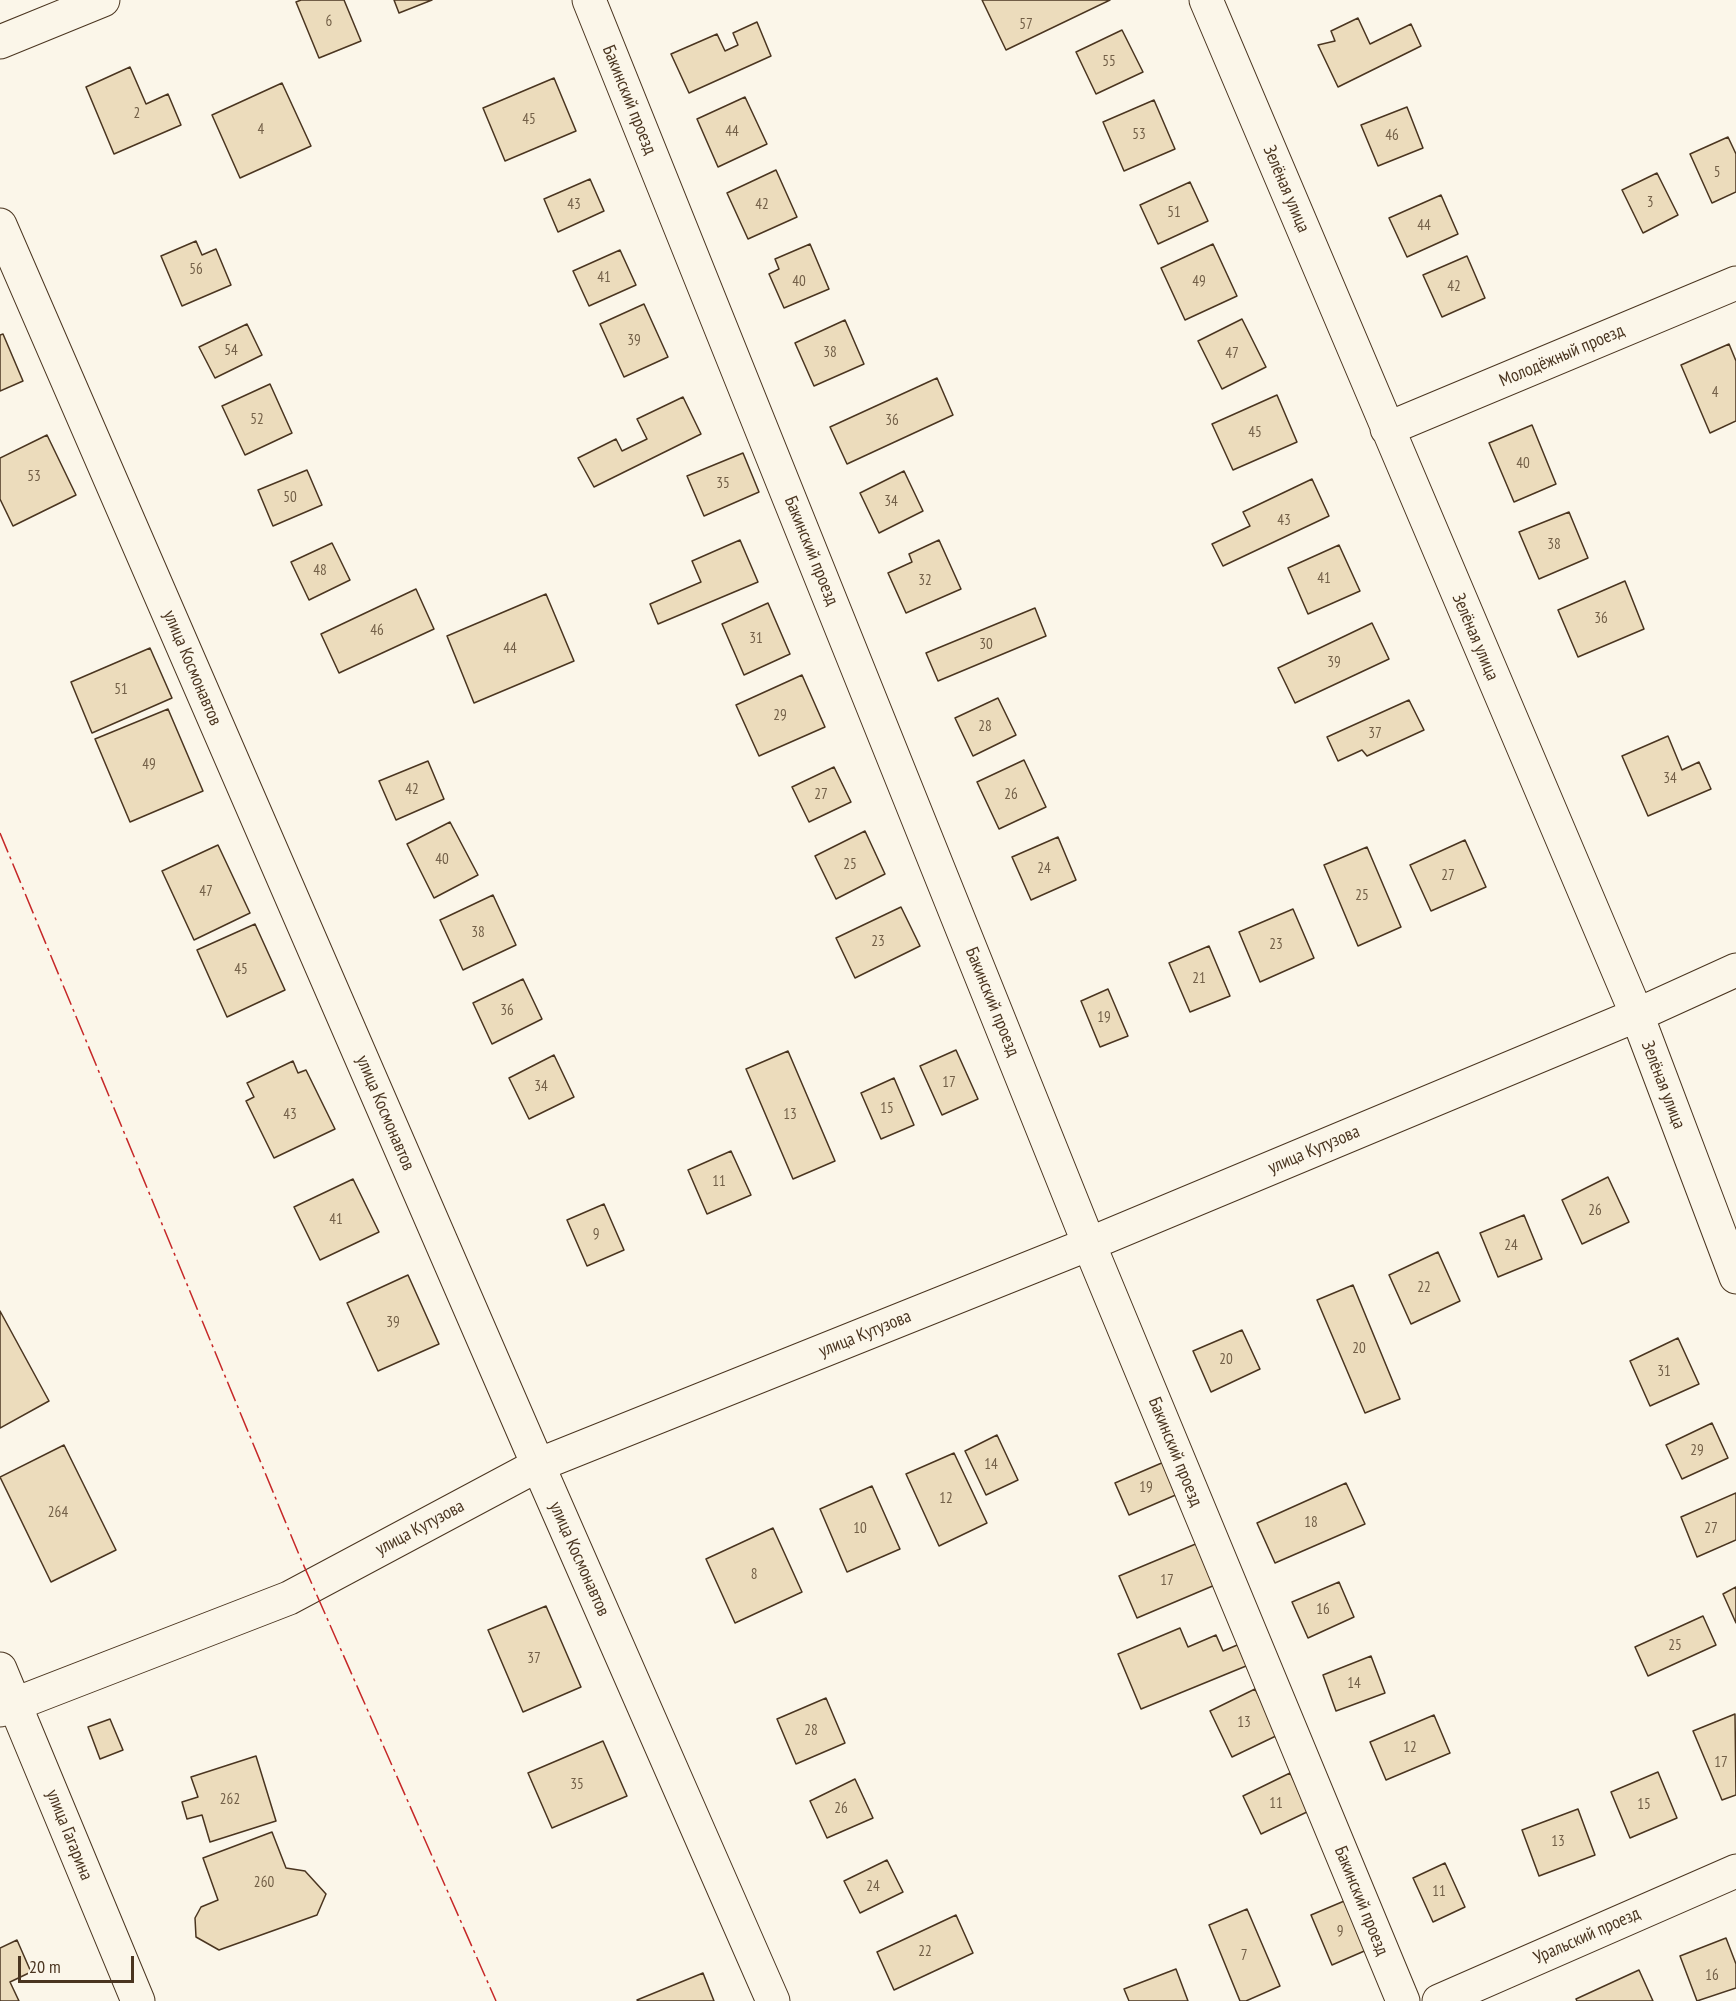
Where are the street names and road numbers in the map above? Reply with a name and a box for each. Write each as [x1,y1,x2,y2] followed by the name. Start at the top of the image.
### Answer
[597,42,661,158] street label: Бакинский проезд
[1258,142,1314,236] street label: Зелёная улица
[1496,320,1628,392] street label: Молодёжный проезд
[779,493,843,609] street label: Бакинский проезд
[1447,590,1503,684] street label: Зелёная улица
[158,607,226,729] street label: улица Космонавтов
[960,944,1024,1060] street label: Бакинский проезд
[1636,1038,1690,1132] street label: Зелёная улица
[351,1052,419,1174] street label: улица Космонавтов
[1265,1121,1363,1179] street label: улица Кутузова
[816,1306,914,1362] street label: улица Кутузова
[1143,1394,1207,1510] street label: Бакинский проезд
[372,1496,468,1560] street label: улица Кутузова
[544,1498,614,1620] street label: улица Космонавтов
[41,1786,97,1884] street label: улица Гагарина
[1329,1843,1393,1959] street label: Бакинский проезд
[1530,1903,1644,1969] street label: Уральский проезд

